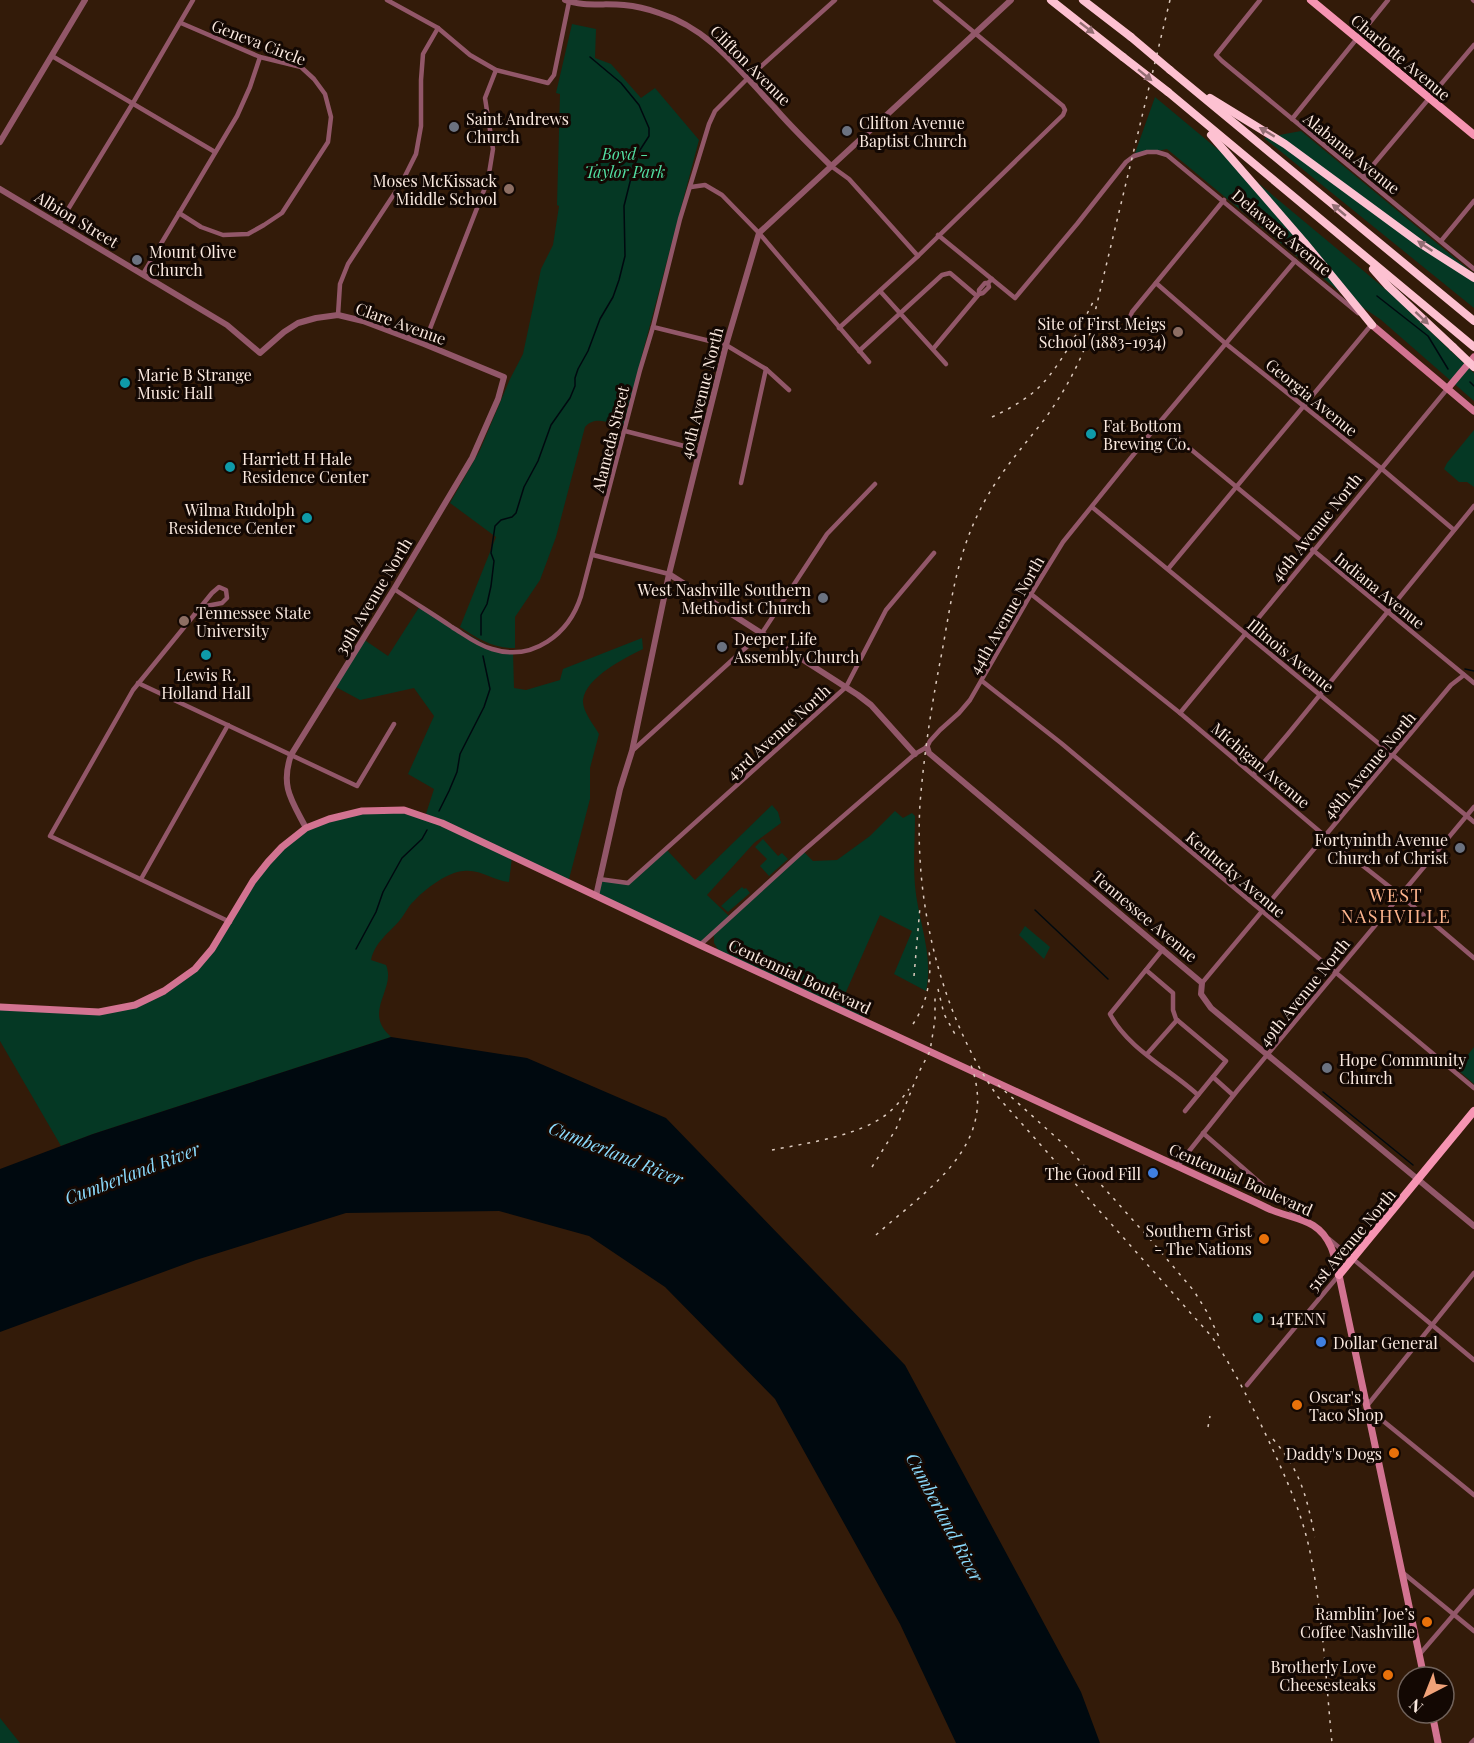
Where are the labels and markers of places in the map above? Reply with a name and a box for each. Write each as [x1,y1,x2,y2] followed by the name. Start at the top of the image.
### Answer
[466,108,569,147] place label: Saint Andrews Church
[859,112,967,151] place label: Clifton Avenue Baptist Church
[447,120,461,134] marker: Saint Andrews Church
[840,124,854,138] marker: Clifton Avenue Baptist Church
[373,170,497,209] place label: Moses McKissack Middle School
[502,182,516,196] marker: Moses McKissack Middle School
[149,241,236,280] place label: Mount Olive Church
[130,253,144,267] marker: Mount Olive Church
[1037,313,1166,352] place label: Site of First Meigs School (1883-1934)
[1171,325,1185,339] marker: Site of First Meigs School (1883-1934)
[137,364,252,403] place label: Marie B Strange Music Hall
[118,376,132,390] marker: Marie B Strange Music Hall
[1103,415,1190,454] place label: Fat Bottom Brewing Co.
[1084,427,1098,441] marker: Fat Bottom Brewing Co.
[242,448,369,487] place label: Harriett H Hale Residence Center
[223,460,237,474] marker: Harriett H Hale Residence Center
[168,499,296,538] place label: Wilma Rudolph Residence Center
[300,511,314,525] marker: Wilma Rudolph Residence Center
[637,579,812,618] place label: West Nashville Southern Methodist Church
[816,591,830,605] marker: West Nashville Southern Methodist Church
[196,602,311,641] place label: Tennessee State University
[177,614,191,628] marker: Tennessee State University
[733,628,860,667] place label: Deeper Life Assembly Church
[715,640,729,654] marker: Deeper Life Assembly Church
[199,648,213,662] marker: Lewis R. Holland Hall
[161,664,251,703] place label: Lewis R. Holland Hall
[1315,829,1448,868] place label: Fortyninth Avenue Church of Christ
[1453,841,1467,855] marker: Fortyninth Avenue Church of Christ
[1339,1049,1466,1088] place label: Hope Community Church
[1320,1061,1334,1075] marker: Hope Community Church
[1045,1163,1141,1184] place label: The Good Fill
[1146,1166,1160,1180] marker: The Good Fill
[1146,1220,1252,1259] place label: Southern Grist - The Nations
[1257,1232,1271,1246] marker: Southern Grist - The Nations
[1270,1308,1326,1329] place label: 14TENN
[1251,1311,1265,1325] marker: 14TENN
[1333,1332,1438,1353] place label: Dollar General
[1314,1335,1328,1349] marker: Dollar General
[1309,1386,1383,1425] place label: Oscar's Taco Shop
[1290,1398,1304,1412] marker: Oscar's Taco Shop
[1286,1443,1382,1464] place label: Daddy's Dogs
[1387,1446,1401,1460] marker: Daddy's Dogs
[1300,1603,1415,1642] place label: Ramblin’ Joe’s Coffee Nashville
[1420,1615,1434,1629] marker: Ramblin’ Joe’s Coffee Nashville
[1271,1656,1376,1695] place label: Brotherly Love Cheesesteaks
[1381,1668,1395,1682] marker: Brotherly Love Cheesesteaks

